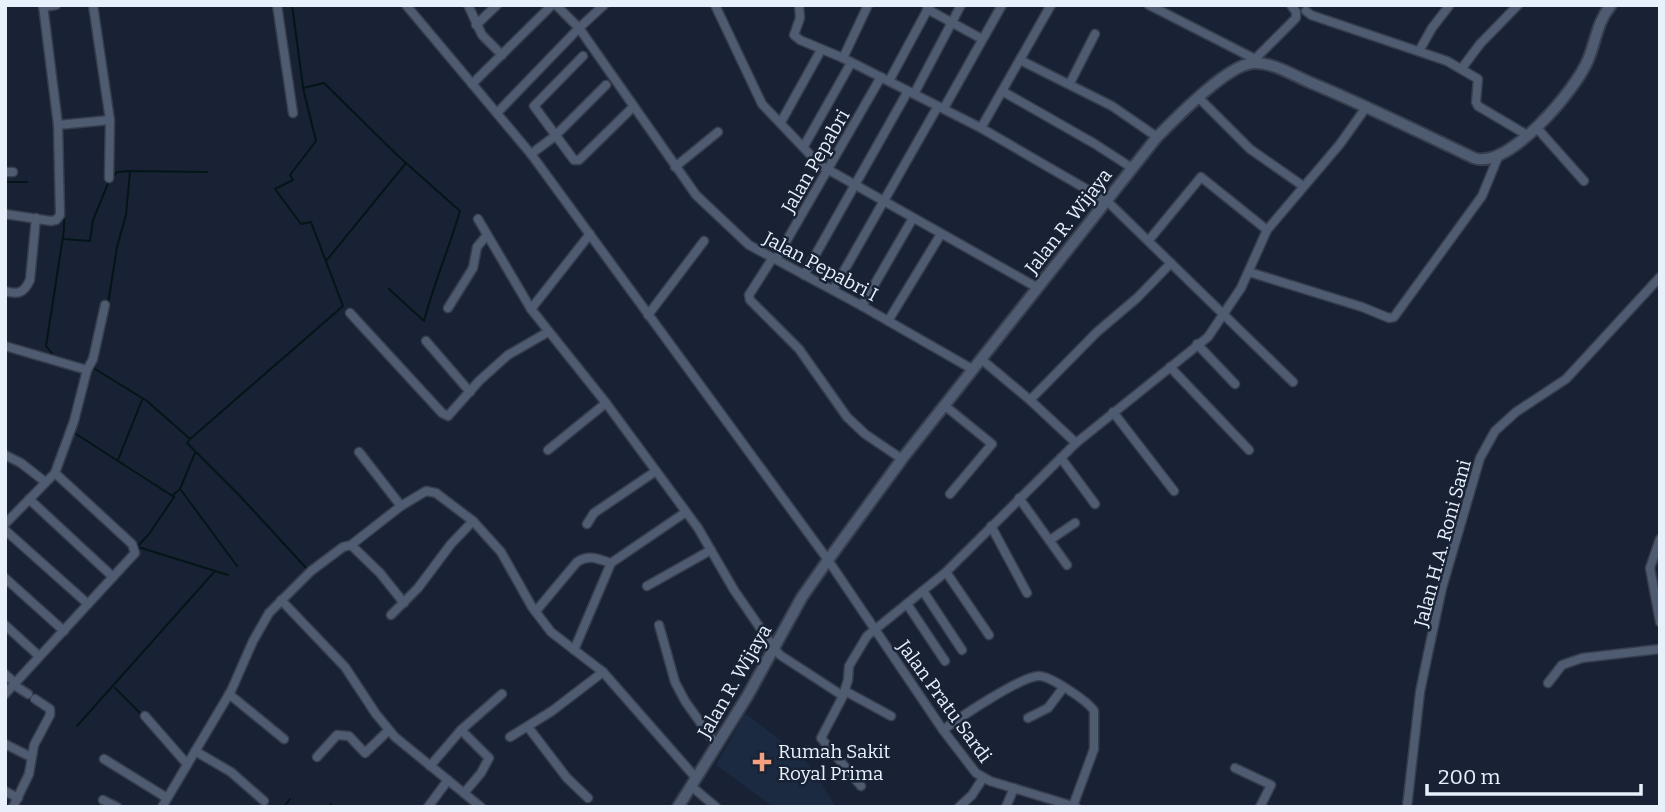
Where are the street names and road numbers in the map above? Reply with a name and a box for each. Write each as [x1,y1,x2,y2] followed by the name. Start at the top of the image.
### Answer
[776,105,854,218] street label: Jalan Pepabri
[1020,164,1117,279] street label: Jalan R. Wijaya
[759,226,882,306] street label: Jalan Pepabri I
[1409,457,1476,630] street label: Jalan H.A. Roni Sani
[692,620,777,743] street label: Jalan R. Wijaya
[892,635,997,767] street label: Jalan Pratu Sardi

